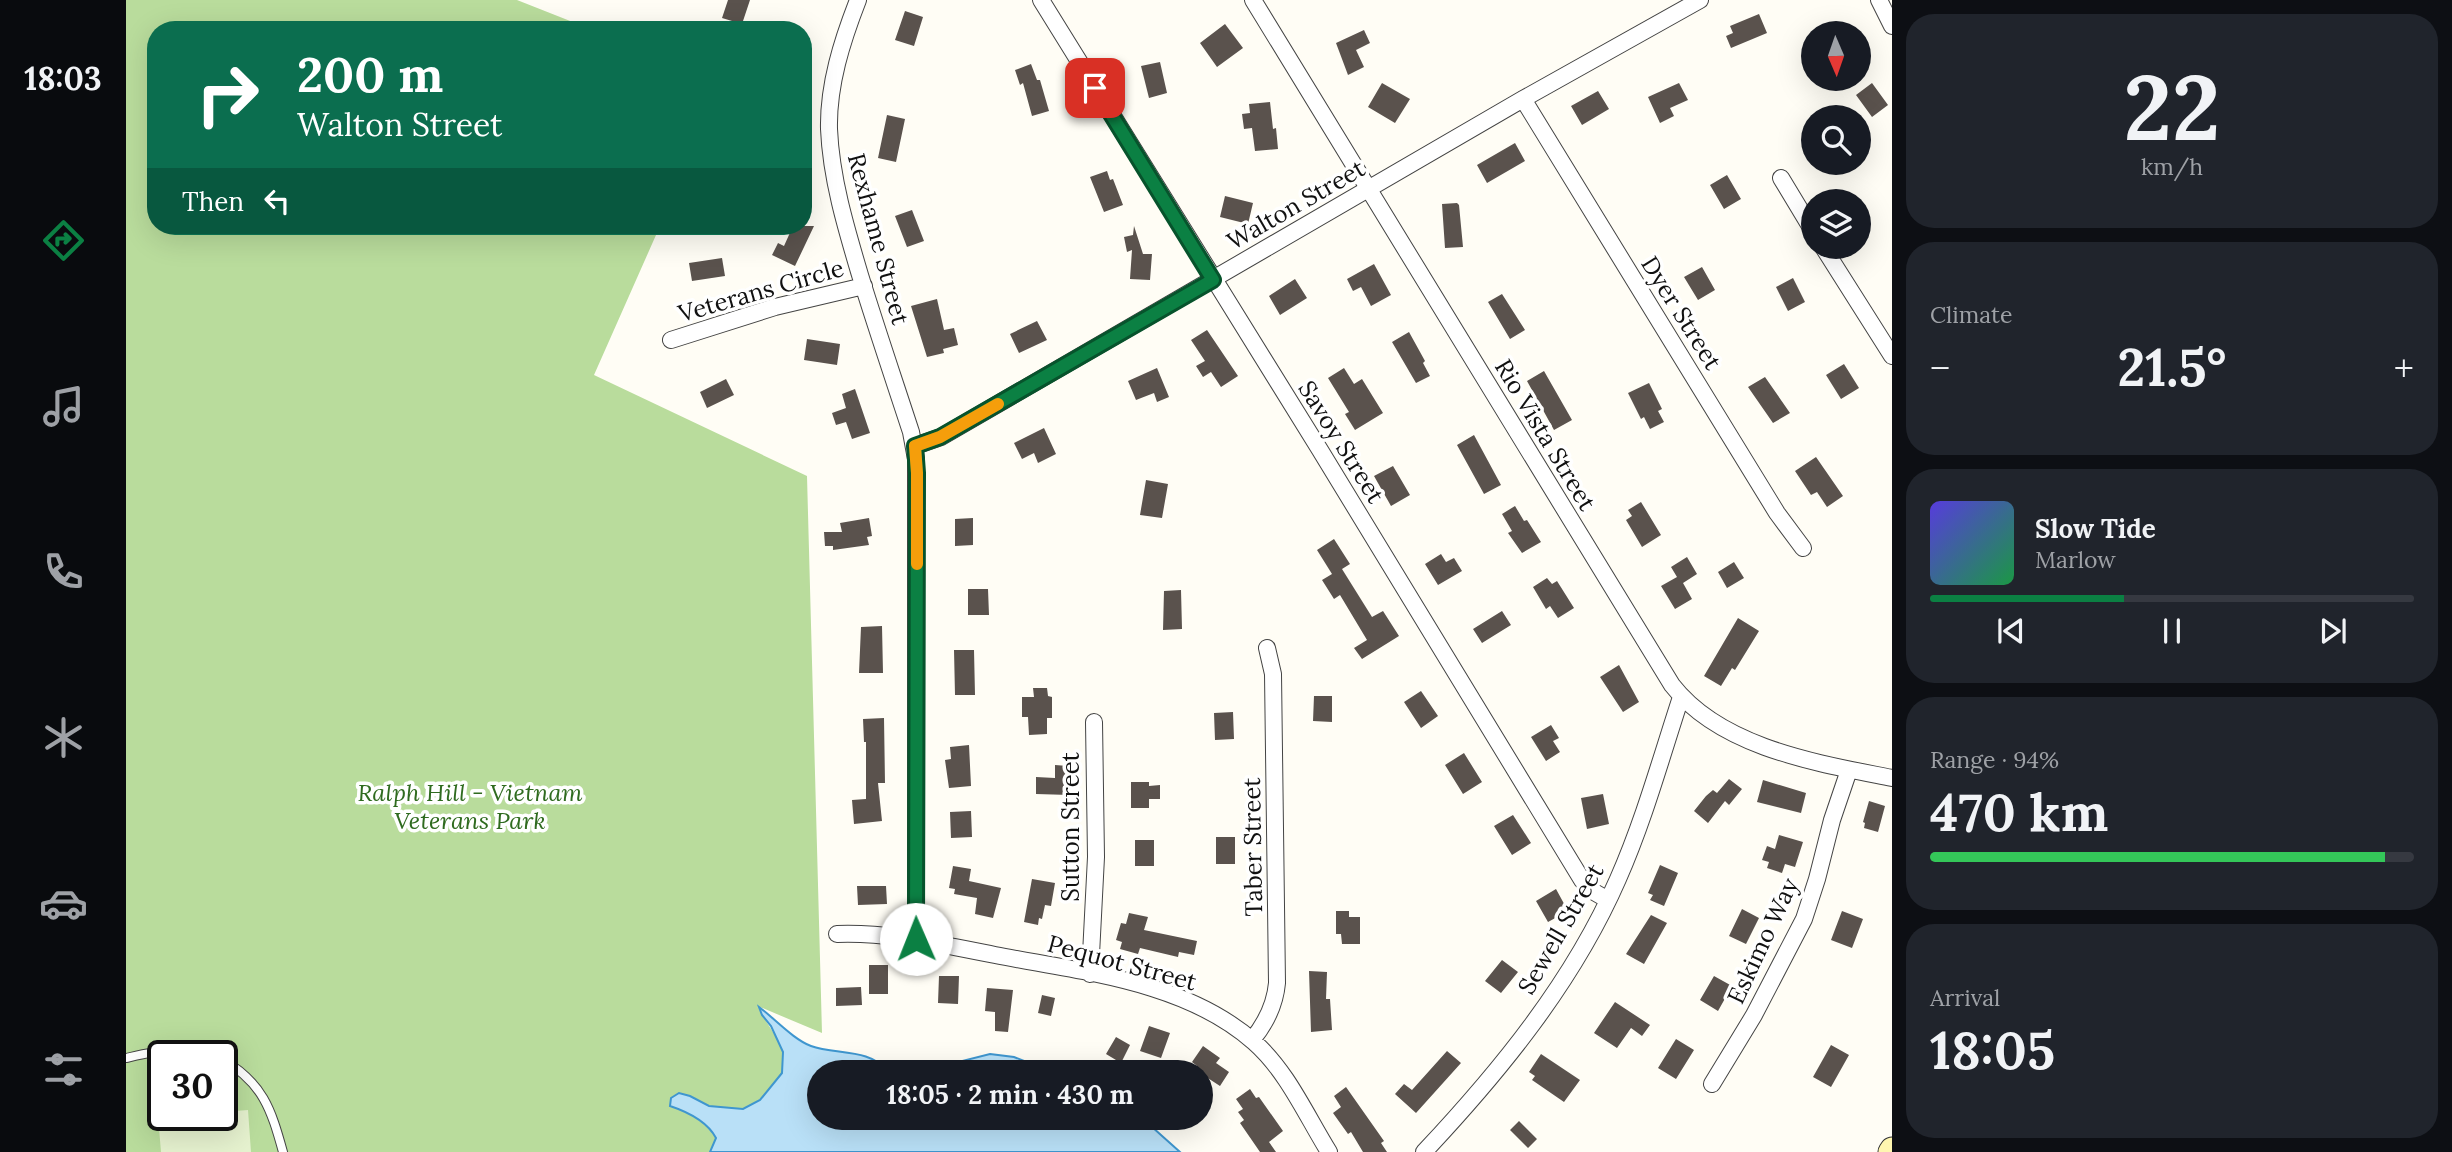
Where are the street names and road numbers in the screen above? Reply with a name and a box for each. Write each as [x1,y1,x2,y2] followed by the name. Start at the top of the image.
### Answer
[841,150,916,329] street label: Rexhame Street
[1221,152,1371,257] street label: Walton Street
[1634,250,1729,376] street label: Dyer Street
[674,252,847,329] street label: Veterans Circle
[1488,353,1603,517] street label: Rio Vista Street
[1292,375,1392,509] street label: Savoy Street
[1055,752,1086,902] street label: Sutton Street
[1236,777,1269,917] street label: Taber Street
[1511,857,1611,1000] street label: Sewell Street
[1720,873,1805,1009] street label: Eskimo Way
[1044,928,1201,997] street label: Pequot Street

